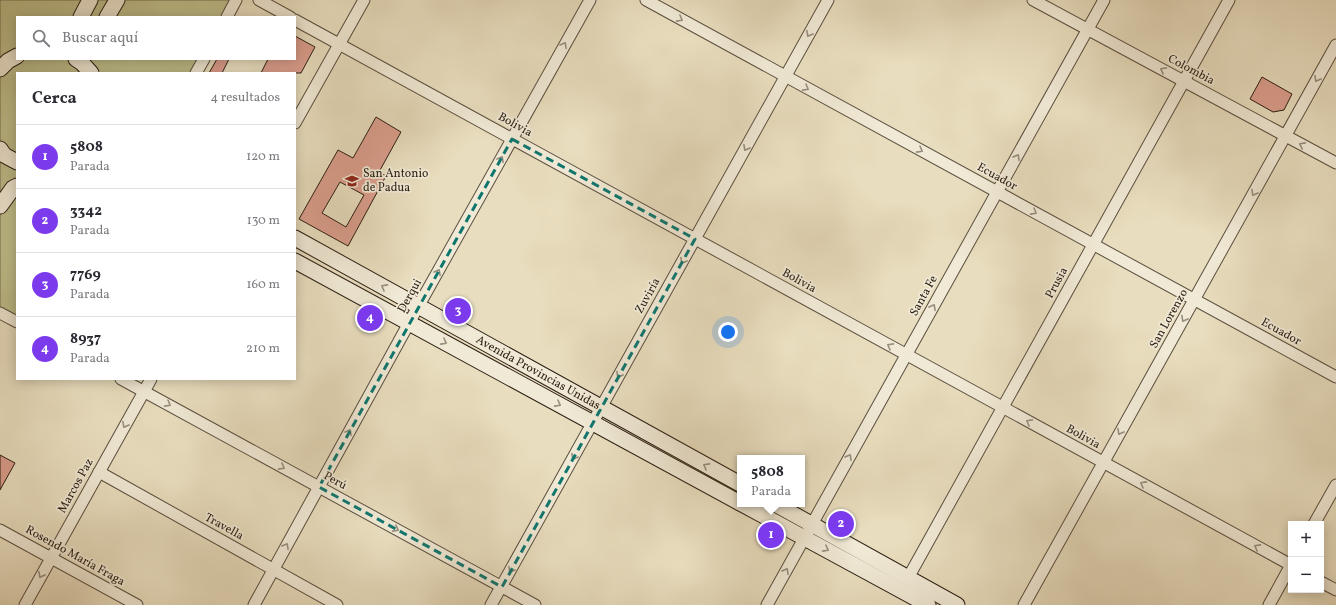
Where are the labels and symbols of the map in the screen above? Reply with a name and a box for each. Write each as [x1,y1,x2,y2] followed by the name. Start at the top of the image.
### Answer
[676,14,683,21] one-way arrow
[807,30,814,37] one-way arrow
[560,42,567,49] one-way arrow
[1165,51,1217,89] street label: Colombia
[1159,67,1167,74] one-way arrow
[1314,75,1322,83] one-way arrow
[802,83,809,90] one-way arrow
[495,109,535,141] street label: Bolivia
[1299,142,1306,149] one-way arrow
[743,143,750,151] one-way arrow
[916,145,923,153] one-way arrow
[1012,154,1019,161] one-way arrow
[496,155,504,163] one-way arrow
[974,159,1020,195] street label: Ecuador
[363,166,428,196] place label: San Antonio de Padua
[344,173,360,189] school or university icon: San Antonio de Padua
[1251,189,1258,196] one-way arrow
[1030,208,1038,215] one-way arrow
[680,257,687,264] one-way arrow
[1042,264,1072,302] street label: Prusia
[779,265,819,297] street label: Bolivia
[433,269,440,276] one-way arrow
[906,273,942,319] street label: Santa Fe
[632,275,664,317] street label: Zuviría
[394,276,426,316] street label: Derqui
[381,284,388,292] one-way arrow
[1146,286,1192,352] street label: San Lorenzo
[445,296,471,326] pin: 3
[357,303,383,333] pin: 4
[928,304,935,311] one-way arrow
[1258,314,1304,350] street label: Ecuador
[1181,315,1188,322] one-way arrow
[718,322,738,342] your location
[473,332,603,414] street label: Avenida Provincias Unidas
[440,337,447,344] one-way arrow
[887,343,894,350] one-way arrow
[617,371,624,378] one-way arrow
[554,399,561,406] one-way arrow
[164,400,171,407] one-way arrow
[1026,419,1033,426] one-way arrow
[122,421,130,428] one-way arrow
[1063,421,1103,453] street label: Bolivia
[1118,428,1125,435] one-way arrow
[345,429,352,437] one-way arrow
[571,453,578,460] one-way arrow
[844,454,851,461] one-way arrow
[54,456,98,516] street label: Marcos Paz
[278,462,285,469] one-way arrow
[703,463,710,470] one-way arrow
[321,468,350,494] street label: Perú
[1140,482,1147,489] one-way arrow
[828,509,854,539] pin: 2
[202,510,246,544] street label: Travella
[758,520,784,550] pin: 1
[22,522,128,590] street label: Rosendo María Fraga
[392,524,399,532] one-way arrow
[282,543,289,550] one-way arrow
[1254,544,1261,551] one-way arrow
[822,545,829,552] one-way arrow
[508,566,515,574] one-way arrow
[781,568,788,575] one-way arrow
[39,571,46,579] one-way arrow

